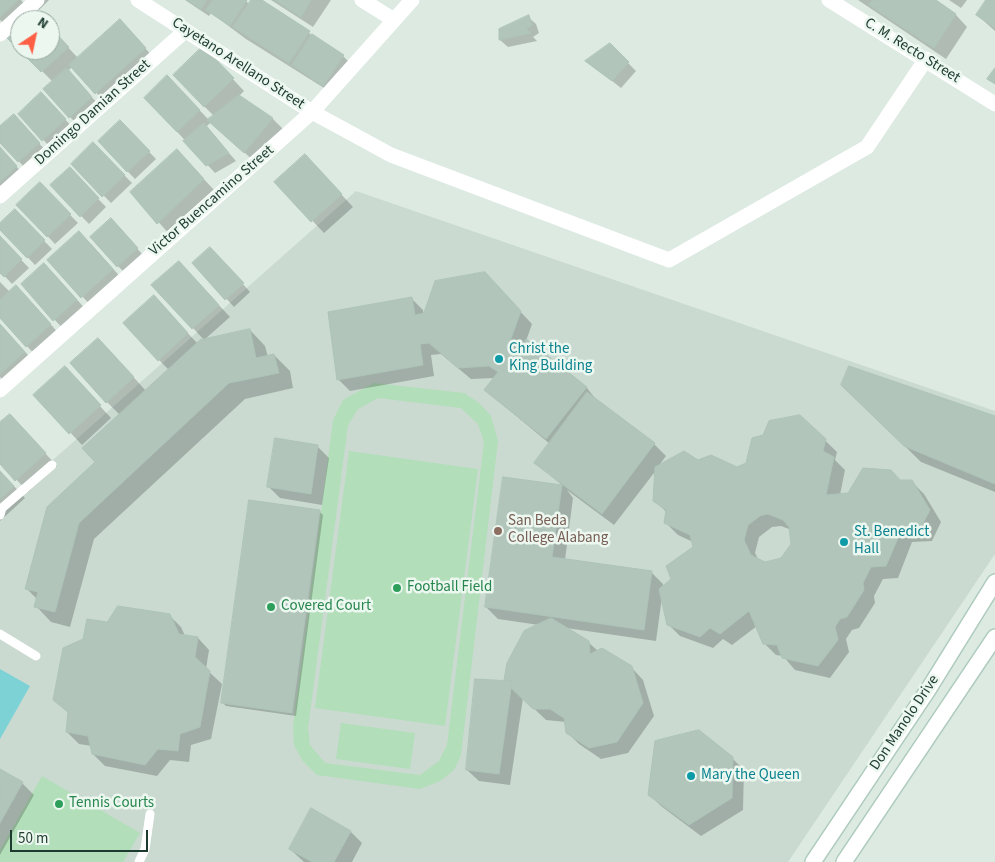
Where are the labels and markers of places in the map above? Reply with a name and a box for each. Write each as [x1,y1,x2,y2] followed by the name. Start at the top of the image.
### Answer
[509,341,592,376] place label: Christ the King Building
[493,353,505,365] marker: Christ the King Building
[508,513,608,548] place label: San Beda College Alabang
[854,524,929,559] place label: St. Benedict Hall
[492,525,504,537] marker: San Beda College Alabang
[838,536,850,548] marker: St. Benedict Hall
[407,579,492,597] place label: Football Field
[391,582,403,594] marker: Football Field
[281,598,371,616] place label: Covered Court
[265,601,277,613] marker: Covered Court
[701,767,800,785] place label: Mary the Queen
[685,770,697,782] marker: Mary the Queen
[69,795,154,813] place label: Tennis Courts
[53,798,65,810] marker: Tennis Courts

